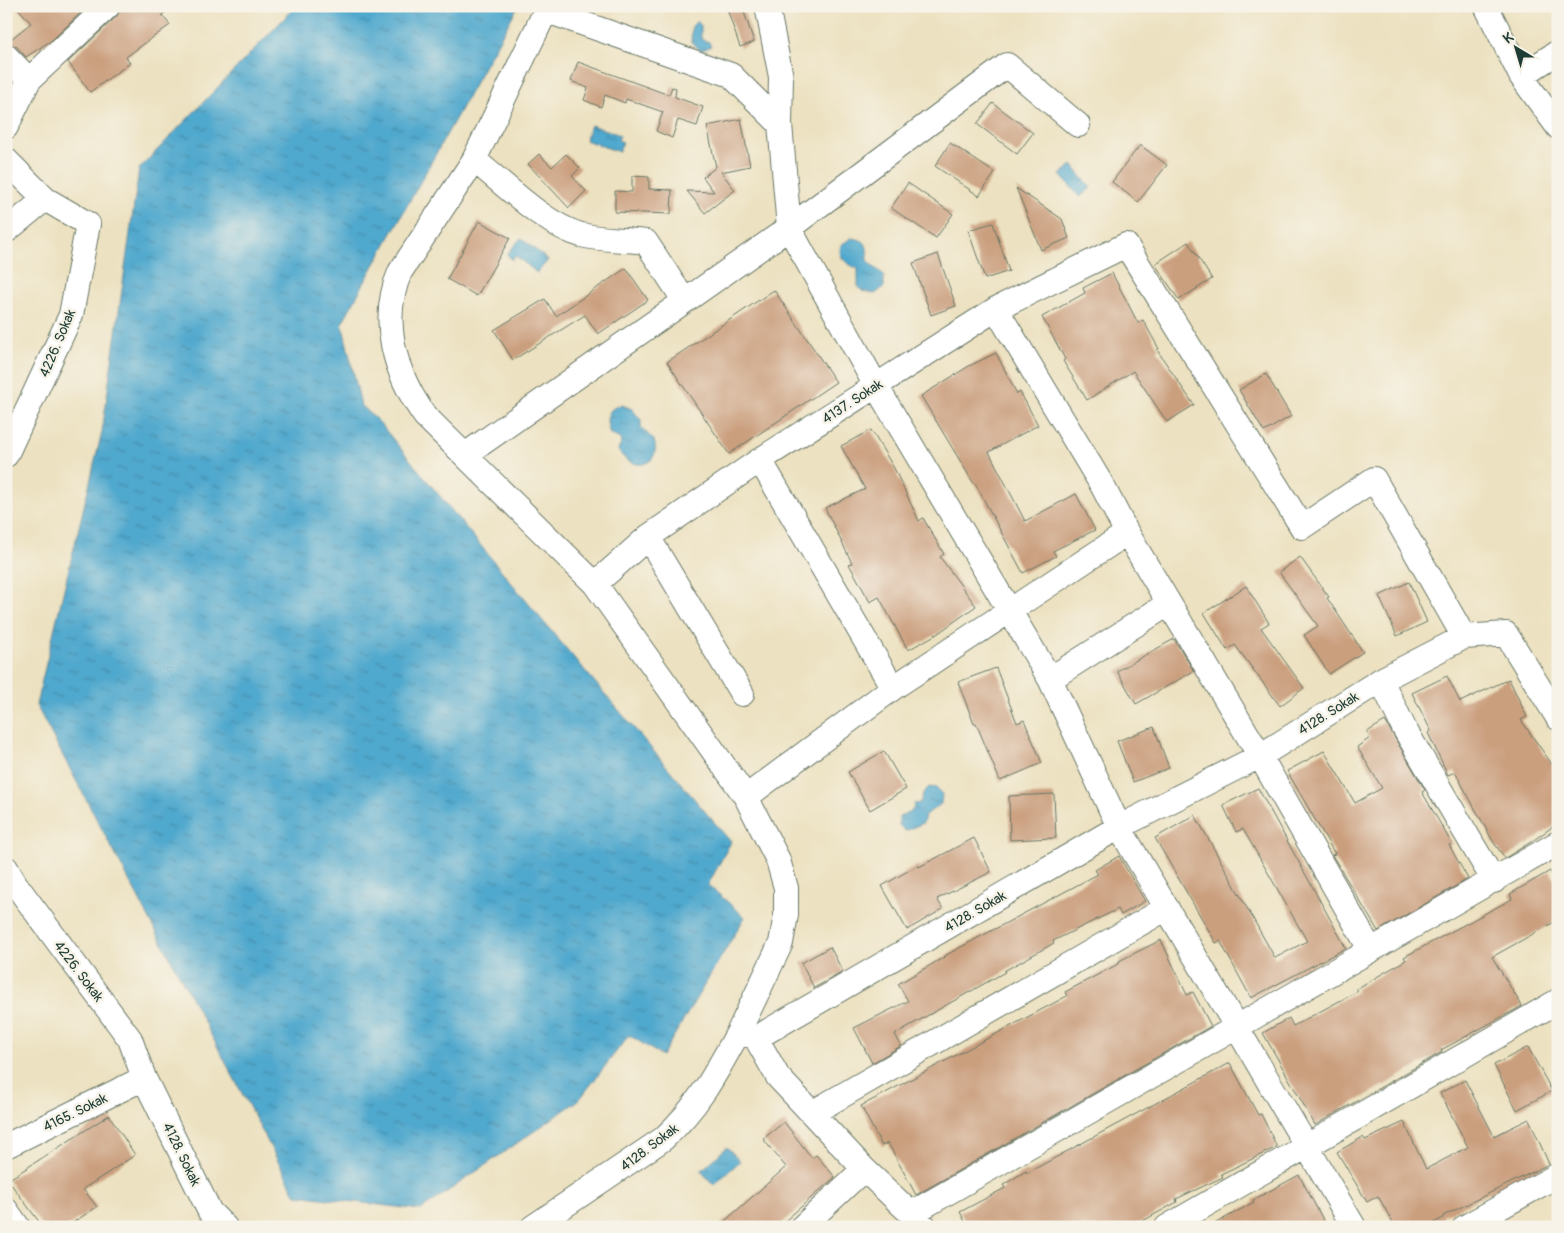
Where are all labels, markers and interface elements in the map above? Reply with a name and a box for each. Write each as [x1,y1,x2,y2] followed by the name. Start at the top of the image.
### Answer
[1492,22,1542,72] north arrow
[1500,29,1517,47] text: K
[36,307,79,380] street label: 4226. Sokak
[819,375,886,427] street label: 4137. Sokak
[1295,688,1362,739] street label: 4128. Sokak
[941,887,1009,936] street label: 4128. Sokak
[50,937,107,1005] street label: 4226. Sokak
[40,1090,110,1135] street label: 4165. Sokak
[159,1120,204,1189] street label: 4128. Sokak
[617,1120,682,1175] street label: 4128. Sokak

